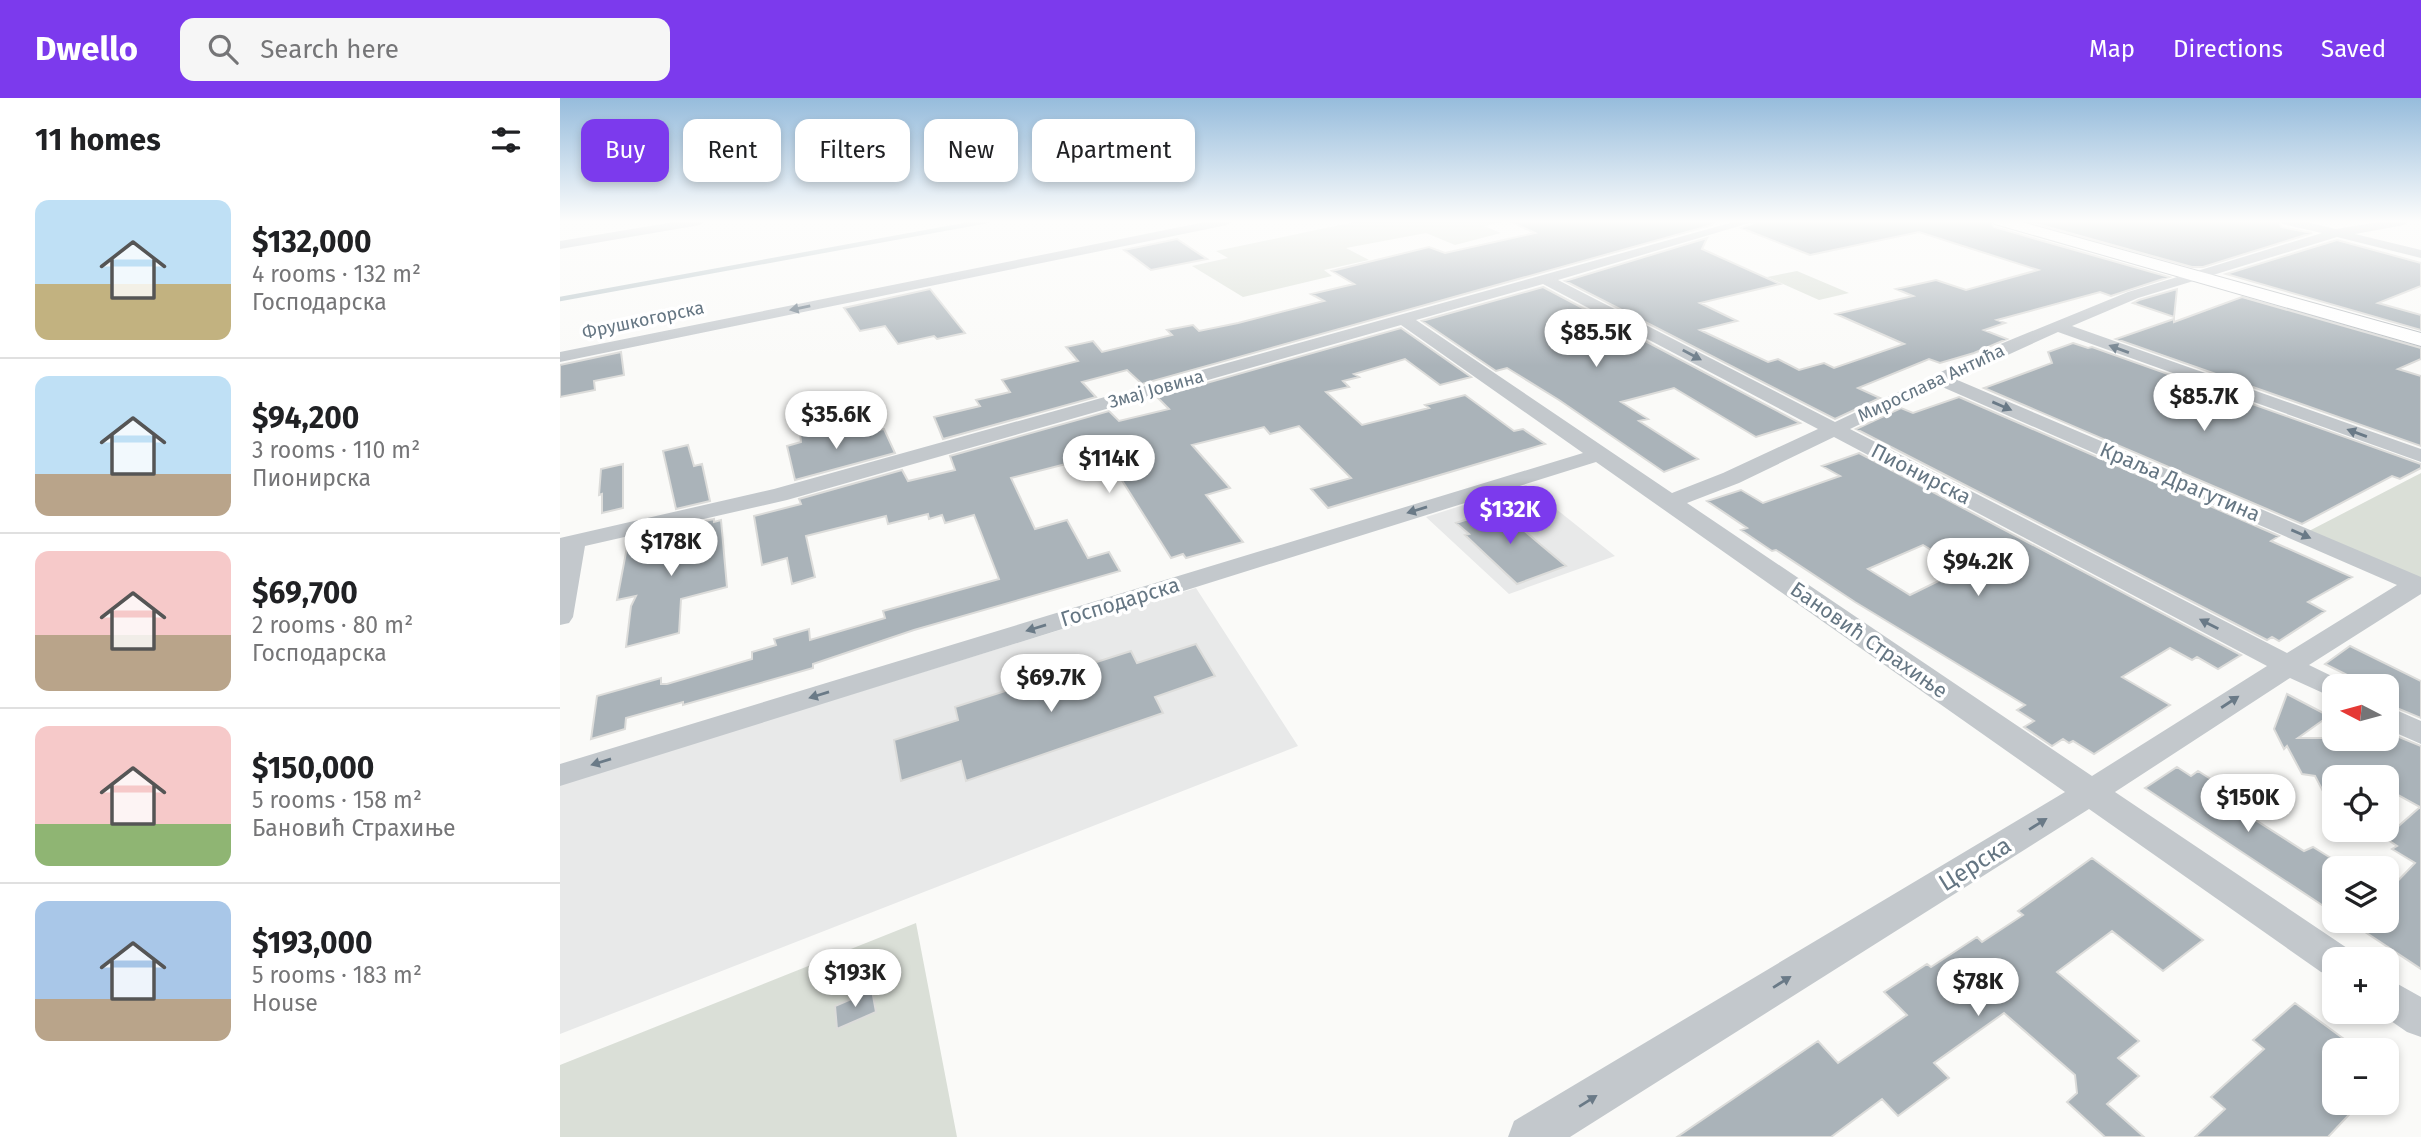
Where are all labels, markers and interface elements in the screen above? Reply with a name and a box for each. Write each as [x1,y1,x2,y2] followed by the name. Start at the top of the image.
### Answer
[180,18,670,81] search box
[35,29,138,69] text: Dwello
[204,30,242,68] icon: search
[260,34,399,65] text: Search here
[2089,35,2135,63] text: Map
[2173,35,2283,63] text: Directions
[2321,35,2386,63] text: Saved
[581,119,669,182] chip: Buy
[683,119,781,182] chip: Rent
[795,119,910,182] chip: Filters
[924,119,1018,182] chip: New
[1032,119,1195,182] chip: Apartment
[487,121,525,159] icon: filters
[35,122,161,158] text: 11 homes
[252,224,372,260] text: $132,000
[91,228,175,312] icon: home
[252,260,421,288] text: 4 rooms · 132 m²
[252,288,387,316] text: Господарска
[580,296,706,344] street label: Фрушкогорска
[789,302,811,313] one-way arrow
[1539,310,1653,369] pin: $85.5K
[1561,318,1631,346] text: $85.5K
[1854,339,2008,427] street label: Мирослава Антића
[2109,343,2130,354] one-way arrow
[1682,350,1702,361] one-way arrow
[1106,365,1206,413] street label: Змај Јовина
[2147,374,2261,433] pin: $85.7K
[2169,382,2239,410] text: $85.7K
[779,392,893,451] pin: $35.6K
[252,400,359,436] text: $94,200
[801,400,871,428] text: $35.6K
[1992,400,2013,411] one-way arrow
[91,404,175,488] icon: home
[2346,427,2367,438] one-way arrow
[252,436,420,464] text: 3 rooms · 110 m²
[1060,436,1158,495] pin: $114K
[2096,437,2264,527] street label: Краља Драгутина
[1867,438,1975,510] street label: Пионирска
[1079,444,1139,472] text: $114K
[252,464,371,492] text: Пионирска
[1461,486,1559,546] pin: $132K
[1480,495,1540,523] text: $132K
[1407,506,1428,516] one-way arrow
[622,518,720,578] pin: $178K
[641,527,701,555] text: $178K
[2291,529,2312,540] one-way arrow
[1921,538,2035,598] pin: $94.2K
[1943,547,2013,575] text: $94.2K
[1057,572,1183,632] street label: Господарска
[252,575,358,611] text: $69,700
[1785,576,1953,704] street label: Бановић Страхиње
[91,579,175,663] icon: home
[252,611,413,639] text: 2 rooms · 80 m²
[2199,618,2219,629] one-way arrow
[1025,623,1046,634] one-way arrow
[252,639,387,667] text: Господарска
[994,654,1108,714] pin: $69.7K
[1017,663,1085,691] text: $69.7K
[2322,674,2399,751] north arrow
[2322,674,2399,1115] map controls
[808,690,829,701] one-way arrow
[2221,695,2239,709] one-way arrow
[252,750,374,786] text: $150,000
[91,754,175,838] icon: home
[591,757,612,768] one-way arrow
[2322,765,2399,842] button: locate
[2199,774,2297,834] pin: $150K
[2217,783,2279,811] text: $150K
[252,786,422,814] text: 5 rooms · 158 m²
[252,814,456,842] text: Бановић Страхиње
[2029,818,2048,831] one-way arrow
[1934,831,2016,897] street label: Церска
[2322,856,2399,933] button: layers
[252,925,373,961] text: $193,000
[91,929,175,1013] icon: home
[2322,947,2399,1024] button: +
[806,950,904,1009] pin: $193K
[824,958,886,986] text: $193K
[1937,958,2019,1018] pin: $78K
[252,961,422,989] text: 5 rooms · 183 m²
[1953,967,2003,995] text: $78K
[1772,976,1791,989] one-way arrow
[252,989,318,1017] text: House
[2322,1038,2399,1115] button: −
[1579,1095,1598,1108] one-way arrow

